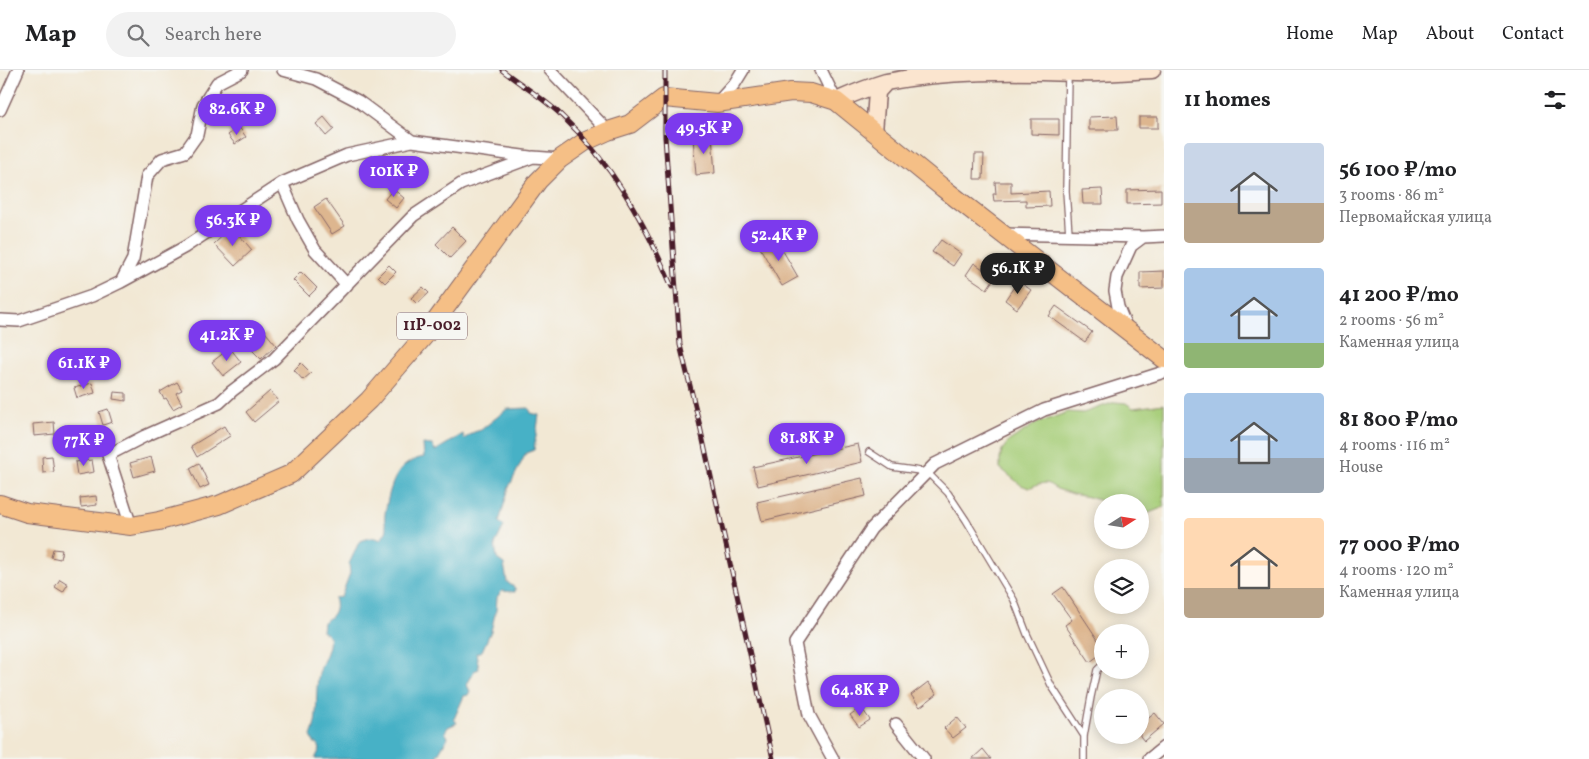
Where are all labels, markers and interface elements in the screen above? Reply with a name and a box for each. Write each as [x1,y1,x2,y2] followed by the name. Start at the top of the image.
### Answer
[106,12,456,57] search box
[25,18,76,52] text: Map
[124,21,152,49] icon: search
[164,22,262,48] text: Search here
[1286,22,1334,47] text: Home
[1362,22,1398,47] text: Map
[1426,22,1474,47] text: About
[1502,22,1564,47] text: Contact
[1184,86,1271,115] text: 11 homes
[1541,86,1569,114] icon: filters
[191,93,283,136] pin: 82.6K ₽
[209,99,265,121] text: 82.6K ₽
[658,112,750,155] pin: 49.5K ₽
[676,118,732,140] text: 49.5K ₽
[353,156,435,198] pin: 101K ₽
[1339,156,1457,185] text: 56 100 ₽/mo
[370,161,418,183] text: 101K ₽
[1224,163,1284,223] icon: home
[1339,185,1444,207] text: 3 rooms · 86 m²
[187,204,279,247] pin: 56.3K ₽
[1339,207,1492,229] text: Первомайская улица
[206,210,260,232] text: 56.3K ₽
[733,220,825,262] pin: 52.4K ₽
[751,225,807,247] text: 52.4K ₽
[972,252,1064,295] pin: 56.1K ₽
[991,258,1045,280] text: 56.1K ₽
[1339,281,1459,310] text: 41 200 ₽/mo
[1224,288,1284,348] icon: home
[1339,310,1444,332] text: 2 rooms · 56 m²
[397,312,467,340] road number: 11Р-002
[181,320,273,362] pin: 41.2K ₽
[200,325,254,347] text: 41.2K ₽
[1339,332,1459,354] text: Каменная улица
[38,348,130,390] pin: 61.1K ₽
[58,353,110,375] text: 61.1K ₽
[1339,406,1458,435] text: 81 800 ₽/mo
[1224,413,1284,473] icon: home
[761,422,853,465] pin: 81.8K ₽
[49,424,119,467] pin: 77K ₽
[780,428,834,450] text: 81.8K ₽
[63,430,105,452] text: 77K ₽
[1339,435,1450,457] text: 4 rooms · 116 m²
[1339,457,1383,479] text: House
[1094,494,1149,549] north arrow
[1094,494,1149,744] map controls
[1339,531,1460,560] text: 77 000 ₽/mo
[1224,538,1284,598] icon: home
[1094,559,1149,614] button: layers
[1339,560,1454,582] text: 4 rooms · 120 m²
[1339,582,1459,604] text: Каменная улица
[1094,624,1149,679] button: +
[814,674,906,717] pin: 64.8K ₽
[831,680,889,702] text: 64.8K ₽
[1094,689,1149,744] button: −

